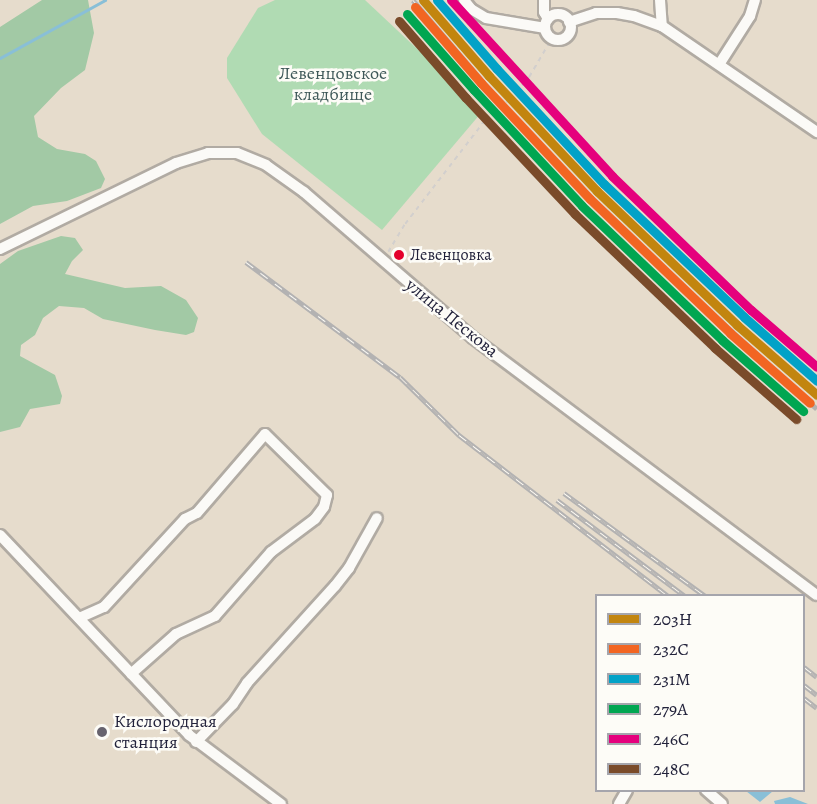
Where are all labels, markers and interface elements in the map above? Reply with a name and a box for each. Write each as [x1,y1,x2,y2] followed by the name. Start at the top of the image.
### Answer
[279,63,387,106] park label: Левенцовское кладбище
[410,245,492,265] place label: Левенцовка
[393,249,405,261] marker: Левенцовка
[401,274,503,362] street label: улица Пескова
[595,594,805,792] legend
[653,607,692,631] text: 203Н
[653,637,689,661] text: 232C
[653,667,690,691] text: 231М
[653,697,688,721] text: 279А
[114,711,217,754] place label: Кислородная станция
[95,725,109,739] marker: Кислородная станция
[653,727,689,751] text: 246С
[653,757,690,781] text: 248С

